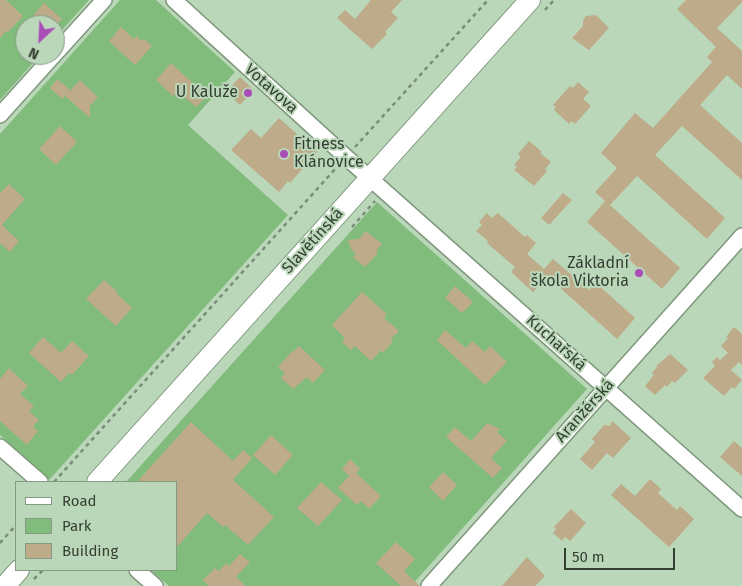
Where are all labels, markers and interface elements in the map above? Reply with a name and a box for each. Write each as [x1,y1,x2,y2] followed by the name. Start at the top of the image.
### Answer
[15,15,65,65] north arrow
[26,43,42,63] text: N
[240,60,302,118] street label: Votavova
[176,83,238,103] place label: U Kaluže
[242,87,254,99] marker: U Kaluže
[294,135,364,173] place label: Fitness Klánovice
[278,148,290,160] marker: Fitness Klánovice
[278,204,348,278] street label: Slavětínská
[531,254,629,292] place label: Základní škola Viktoria
[633,267,645,279] marker: Základní škola Viktoria
[522,311,590,375] street label: Kuchařská
[552,375,618,447] street label: Aranžérská
[15,481,178,571] legend
[62,492,97,510] text: Road
[62,517,92,535] text: Park
[567,538,678,570] scale bar
[62,542,118,560] text: Building
[572,548,605,566] text: 50 m

